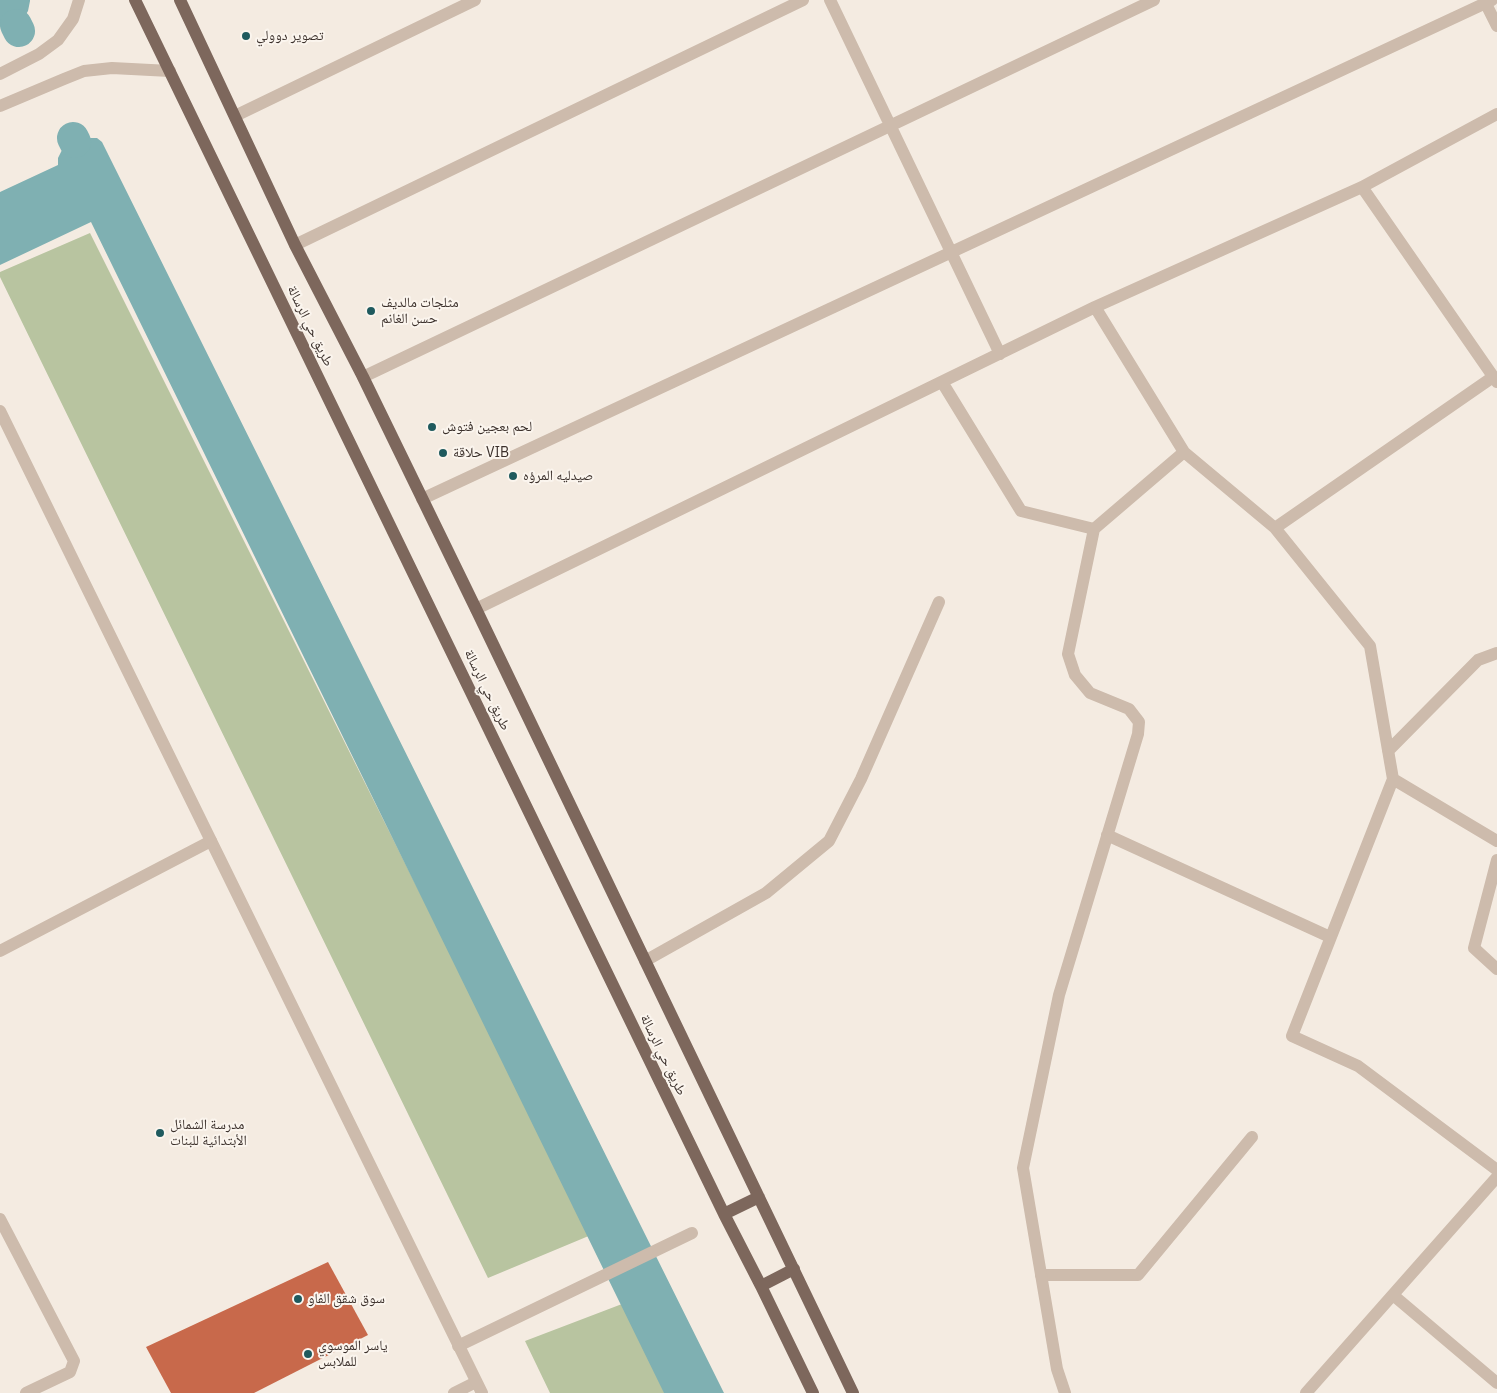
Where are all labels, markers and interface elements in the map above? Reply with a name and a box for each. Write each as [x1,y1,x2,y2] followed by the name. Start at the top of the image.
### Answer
[256,28,323,44] place label: تصوير دوولي
[240,30,252,42] marker: تصوير دوولي
[283,283,337,369] street label: طريق حي الرسالة
[381,295,459,328] place label: مثلجات مالديف حسن الغانم
[365,305,377,317] marker: مثلجات مالديف حسن الغانم
[442,419,532,435] place label: لحم بعجين فتوش
[426,421,438,433] marker: لحم بعجين فتوش
[453,445,509,461] place label: حلاقة VIB
[437,447,449,459] marker: حلاقة VIB
[523,468,593,484] place label: صيدليه المرؤه
[507,470,519,482] marker: صيدليه المرؤه
[460,647,514,733] street label: طريق حي الرسالة
[636,1012,690,1098] street label: طريق حي الرسالة
[170,1117,247,1150] place label: مدرسة الشمائل الأبتدائية للبنات
[154,1127,166,1139] marker: مدرسة الشمائل الأبتدائية للبنات
[308,1291,385,1307] place label: سوق شقق الفاو
[292,1293,304,1305] marker: سوق شقق الفاو
[318,1338,388,1370] place label: ياسر الموسوي للملابس
[302,1348,314,1360] marker: ياسر الموسوي للملابس

